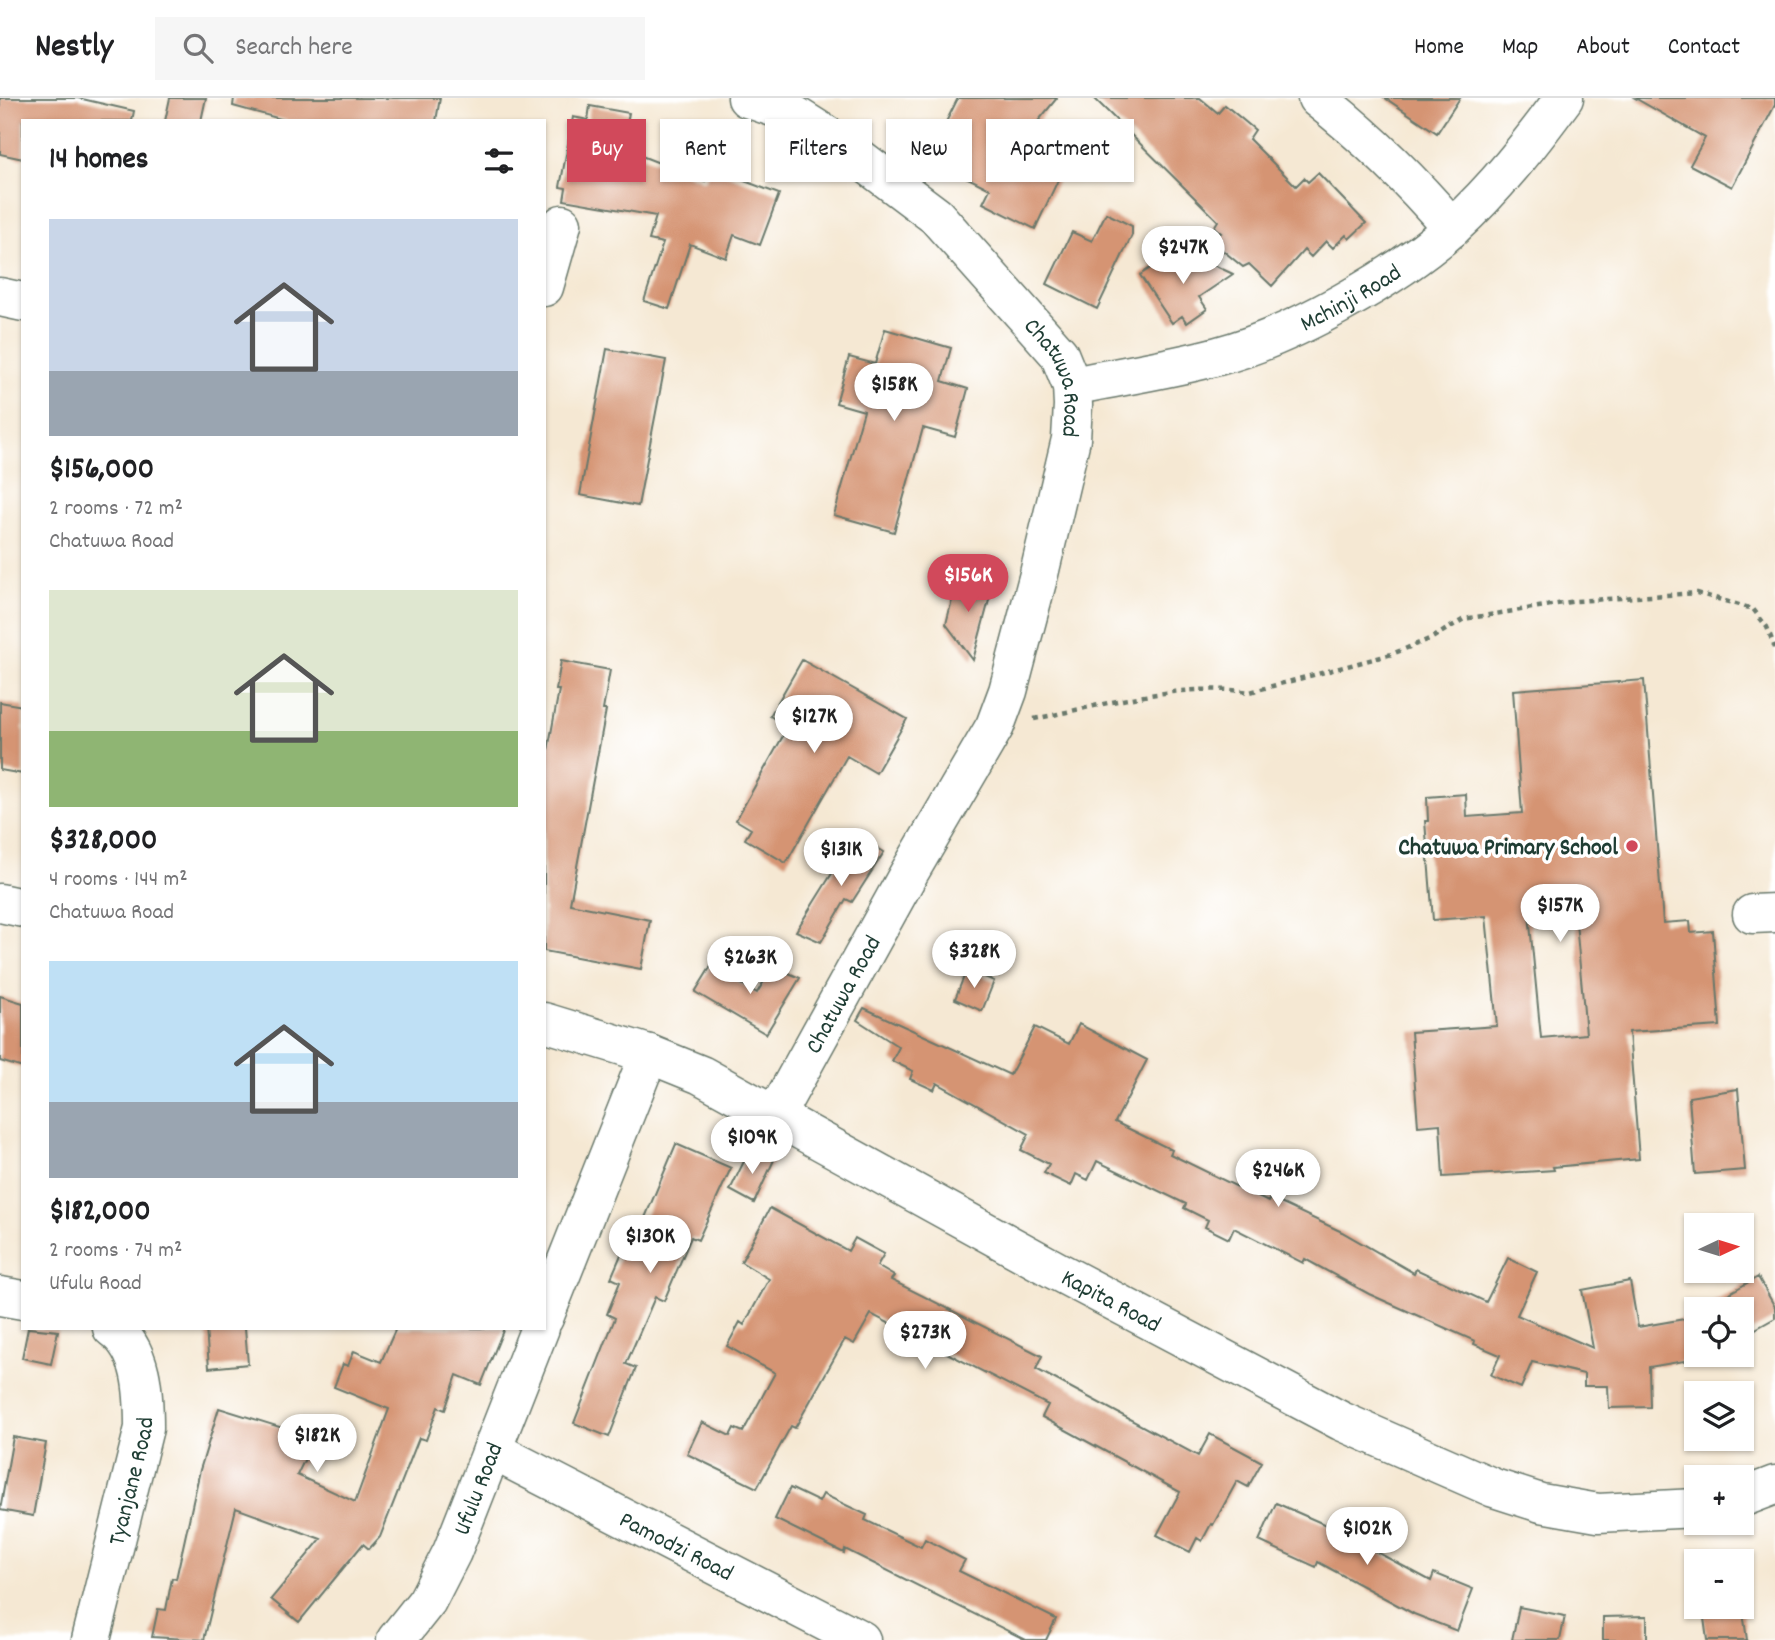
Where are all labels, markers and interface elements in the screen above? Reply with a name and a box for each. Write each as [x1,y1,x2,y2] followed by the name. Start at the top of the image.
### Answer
[155,17,645,80] search box
[35,25,113,72] text: Nestly
[179,29,217,67] icon: search
[235,30,353,67] text: Search here
[1414,31,1464,65] text: Home
[1502,31,1538,65] text: Map
[1576,31,1630,65] text: About
[1668,31,1740,65] text: Contact
[567,119,646,182] chip: Buy
[660,119,751,182] chip: Rent
[765,119,872,182] chip: Filters
[886,119,972,182] chip: New
[986,119,1134,182] chip: Apartment
[49,140,148,183] text: 14 homes
[480,142,518,180] icon: filters
[1134,226,1232,286] pin: $247K
[1158,232,1208,265] text: $247K
[1295,257,1409,342] street label: Mchinji Road
[221,264,347,390] icon: home
[1014,311,1087,438] street label: Chatuwa Road
[845,364,943,423] pin: $158K
[870,369,918,402] text: $158K
[49,450,154,493] text: $156,000
[49,493,183,526] text: 2 rooms · 72 m²
[49,526,174,559] text: Chatuwa Road
[919,554,1017,614] pin: $156K
[943,560,993,593] text: $156K
[221,635,347,761] icon: home
[765,696,863,755] pin: $127K
[791,701,837,734] text: $127K
[49,821,157,864] text: $328,000
[792,828,890,888] pin: $131K
[1398,832,1618,866] place label: Chatuwa Primary School
[820,834,862,867] text: $131K
[1624,838,1640,854] marker: Chatuwa Primary School
[49,864,188,897] text: 4 rooms · 144 m²
[1511,884,1609,944] pin: $157K
[1537,890,1583,923] text: $157K
[49,897,174,930] text: Chatuwa Road
[798,930,891,1061] street label: Chatuwa Road
[925,930,1023,990] pin: $328K
[701,936,799,996] pin: $263K
[948,936,1000,969] text: $328K
[723,942,777,975] text: $263K
[221,1006,347,1132] icon: home
[703,1116,801,1176] pin: $109K
[727,1122,777,1155] text: $109K
[1229,1150,1327,1209] pin: $246K
[1251,1155,1305,1188] text: $246K
[49,1192,151,1235] text: $182,000
[1684,1213,1754,1283] north arrow
[1684,1213,1754,1619] map controls
[601,1216,699,1275] pin: $130K
[625,1221,675,1254] text: $130K
[49,1235,182,1268] text: 2 rooms · 74 m²
[1054,1262,1166,1343] street label: Kapita Road
[49,1268,142,1301] text: Ufulu Road
[1684,1297,1754,1367] button: locate
[876,1312,974,1371] pin: $273K
[899,1317,951,1350] text: $273K
[1684,1381,1754,1451] button: layers
[268,1414,366,1474] pin: $182K
[101,1417,164,1549] street label: Tyanjane Road
[294,1420,340,1453] text: $182K
[446,1438,513,1541] street label: Ufulu Road
[1684,1465,1754,1535] button: +
[612,1504,739,1592] street label: Pamodzi Road
[1318,1508,1416,1567] pin: $102K
[1342,1513,1392,1546] text: $102K
[1684,1549,1754,1619] button: −

